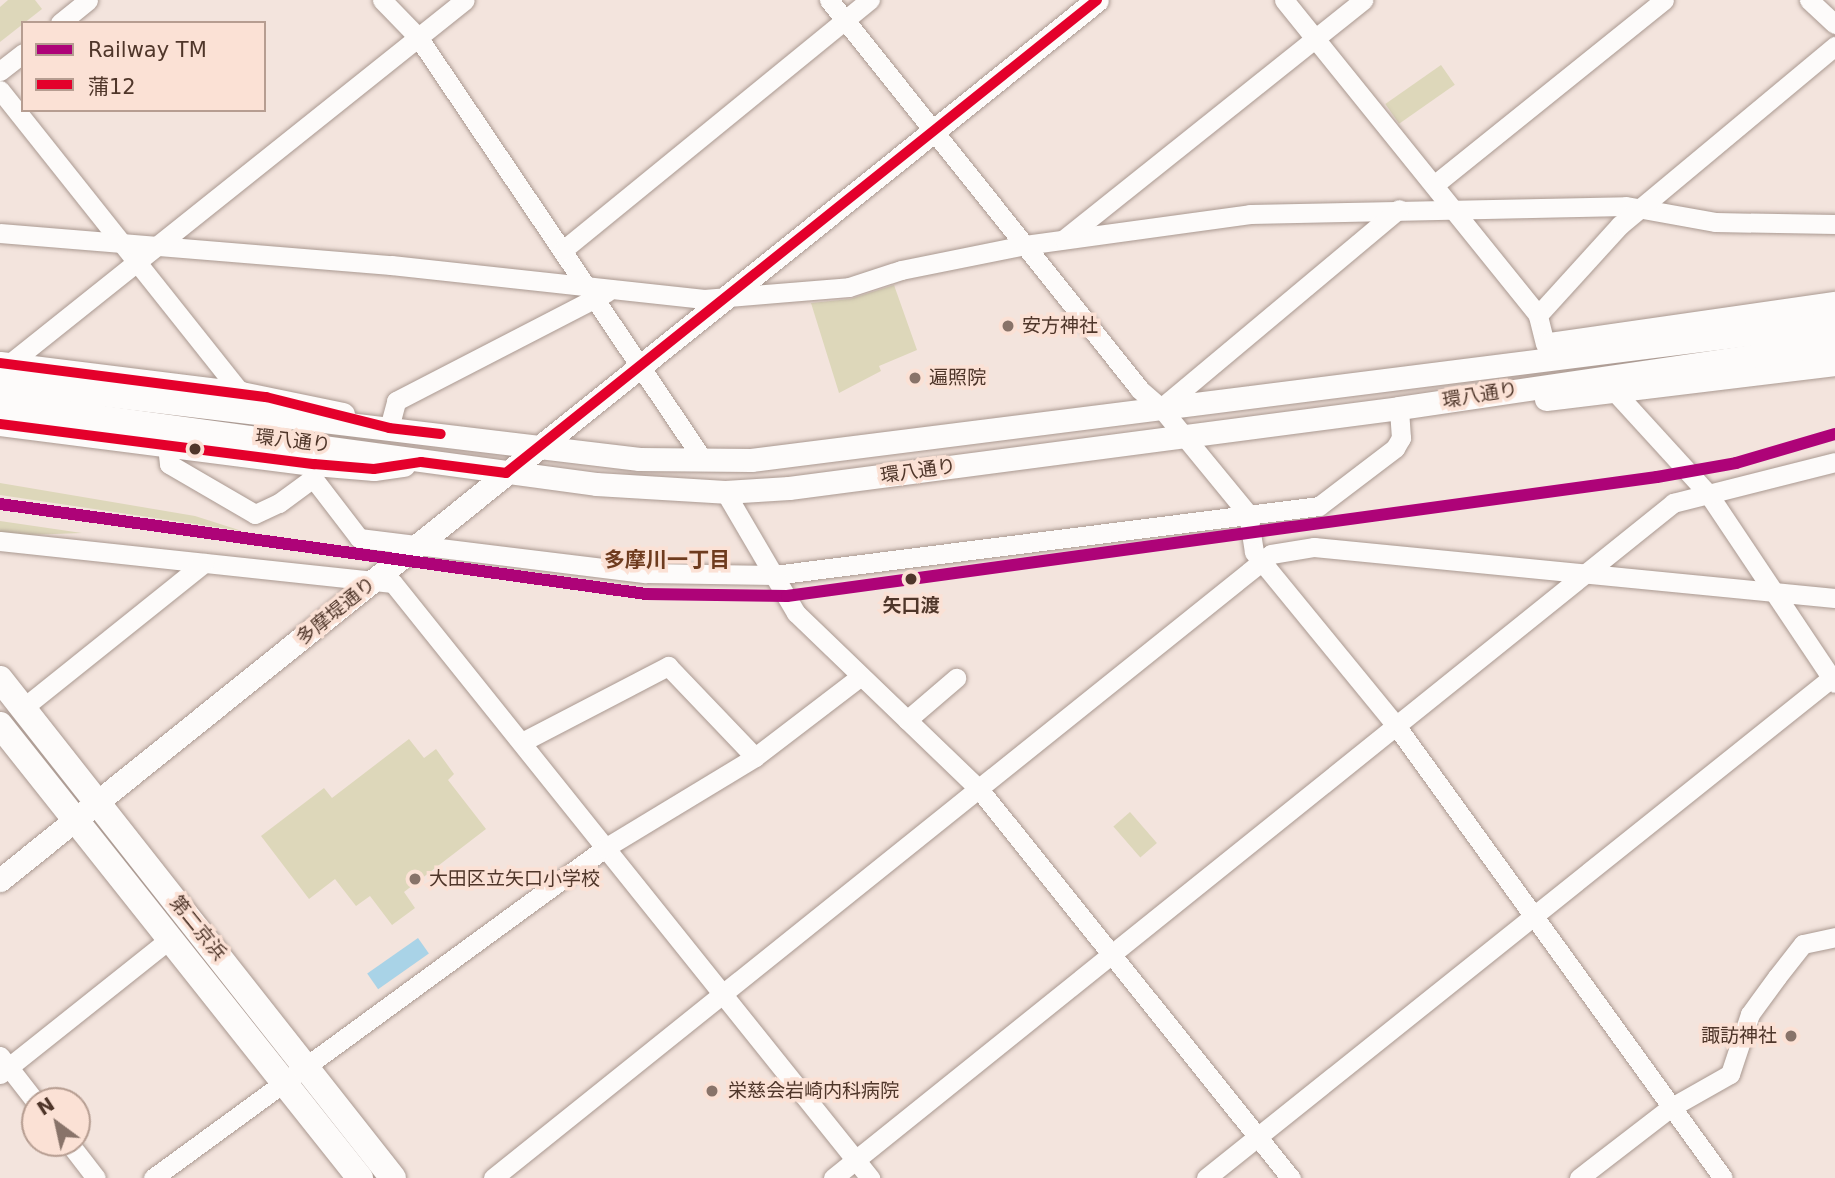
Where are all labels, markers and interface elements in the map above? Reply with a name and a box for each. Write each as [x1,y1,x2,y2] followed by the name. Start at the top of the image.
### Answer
[21,21,266,112] legend
[88,38,207,62] text: Railway TM
[88,75,136,99] text: 蒲12
[1022,315,1098,337] place label: 安方神社
[1000,318,1016,334] marker: 安方神社
[929,367,986,389] place label: 遍照院
[907,370,923,386] marker: 遍照院
[1441,378,1519,412] street label: 環八通り
[254,425,332,457] street label: 環八通り
[188,442,202,456] unlabelled marker
[879,454,957,488] street label: 環八通り
[604,547,730,573] district label: 多摩川一丁目
[899,567,923,591] marker: 矢口渡
[292,572,380,650] street label: 多摩堤通り
[883,595,939,617] place label: 矢口渡
[429,868,600,890] place label: 大田区立矢口小学校
[407,871,423,887] marker: 大田区立矢口小学校
[165,891,231,965] street label: 第二京浜
[1701,1025,1777,1047] place label: 諏訪神社
[1783,1028,1799,1044] marker: 諏訪神社
[728,1080,899,1102] place label: 栄慈会岩崎内科病院
[702,1081,722,1101] marker: 栄慈会岩崎内科病院
[21,1087,91,1157] north arrow
[33,1093,58,1120] text: N

